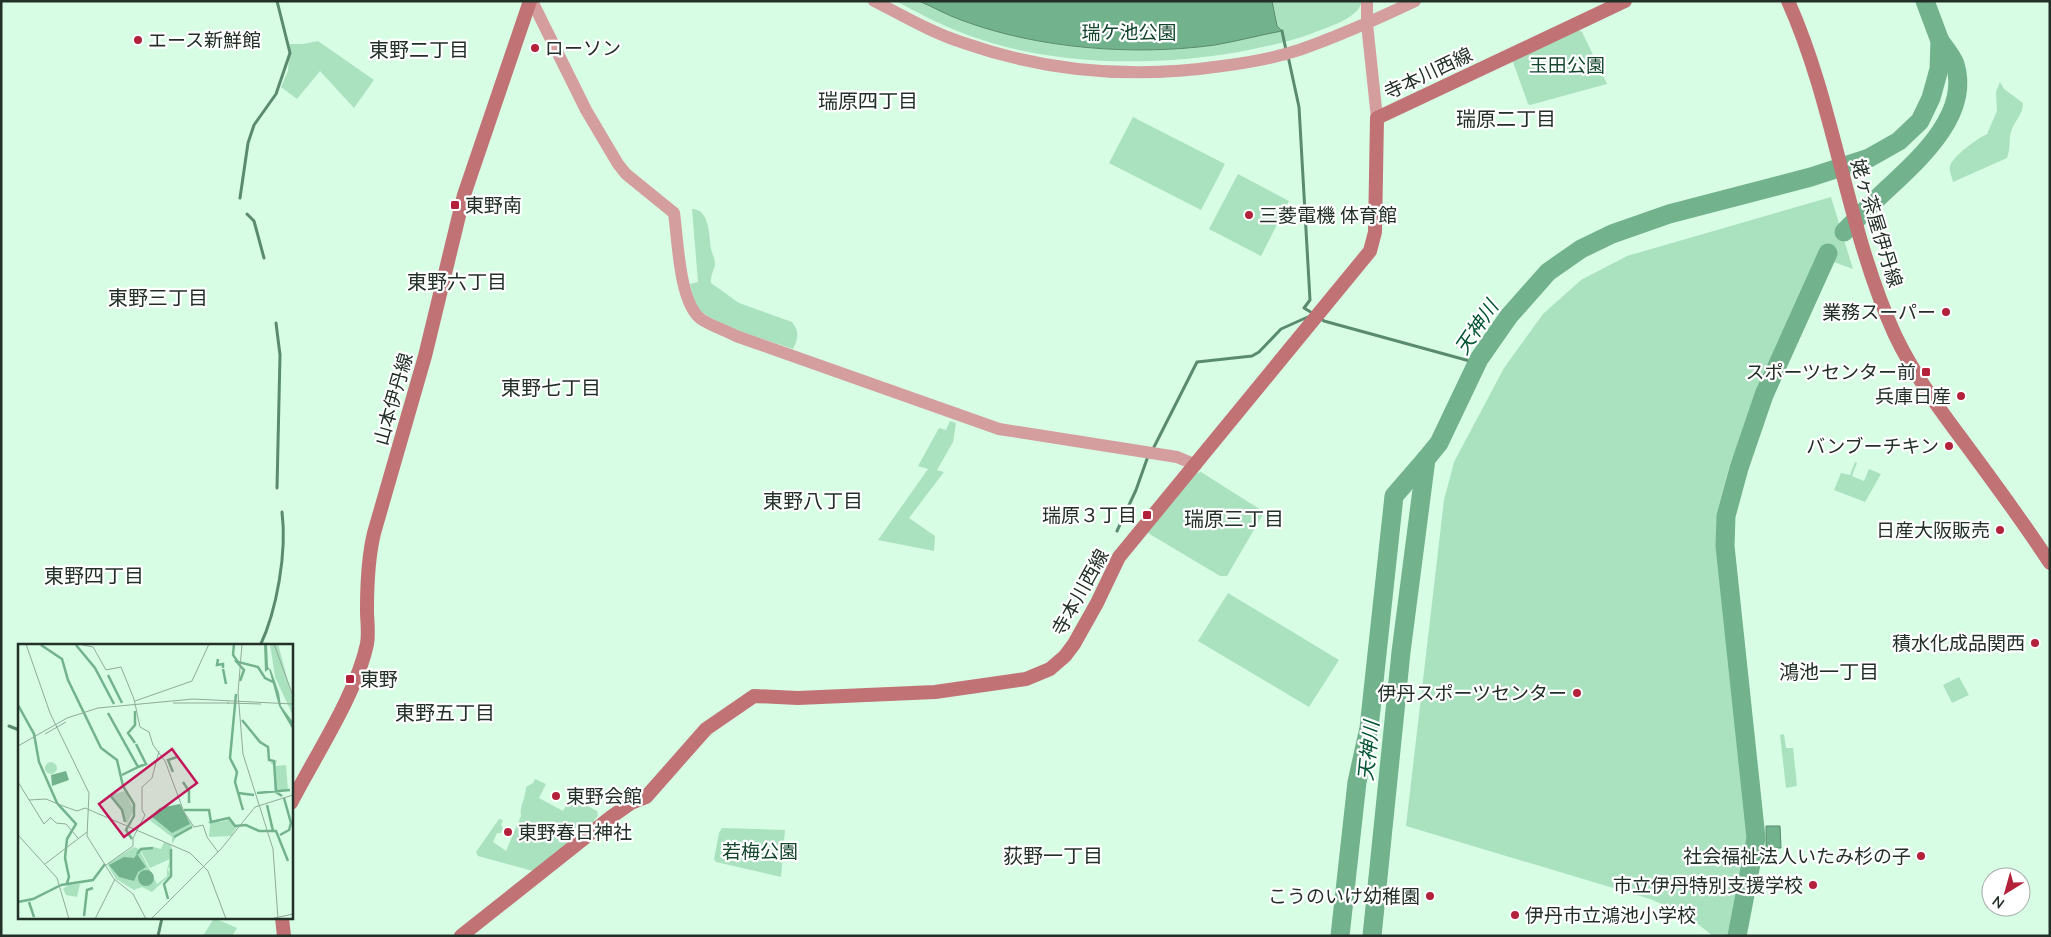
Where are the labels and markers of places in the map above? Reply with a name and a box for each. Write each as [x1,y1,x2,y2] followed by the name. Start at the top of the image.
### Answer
[148,28,261,52] place label: エース新鮮館
[132,34,144,46] marker: エース新鮮館
[545,36,621,60] place label: ローソン
[529,42,541,54] marker: ローソン
[465,193,522,217] place label: 東野南
[449,199,461,211] marker: 東野南
[1259,203,1397,227] place label: 三菱電機 体育館
[1243,209,1255,221] marker: 三菱電機 体育館
[1822,300,1936,324] place label: 業務スーパー
[1940,306,1952,318] marker: 業務スーパー
[1745,360,1916,384] place label: スポーツセンター前
[1920,366,1932,378] marker: スポーツセンター前
[1875,384,1951,408] place label: 兵庫日産
[1955,390,1967,402] marker: 兵庫日産
[1806,434,1939,458] place label: バンブーチキン
[1943,440,1955,452] marker: バンブーチキン
[1042,503,1137,527] place label: 瑞原３丁目
[1141,509,1153,521] marker: 瑞原３丁目
[1876,518,1990,542] place label: 日産大阪販売
[1994,524,2006,536] marker: 日産大阪販売
[1892,631,2025,655] place label: 積水化成品関西
[2029,637,2041,649] marker: 積水化成品関西
[360,667,398,691] place label: 東野
[344,673,356,685] marker: 東野
[1377,681,1567,705] place label: 伊丹スポーツセンター
[1571,687,1583,699] marker: 伊丹スポーツセンター
[566,784,642,808] place label: 東野会館
[550,790,562,802] marker: 東野会館
[518,820,632,844] place label: 東野春日神社
[502,826,514,838] marker: 東野春日神社
[1683,844,1911,868] place label: 社会福祉法人いたみ杉の子
[1915,850,1927,862] marker: 社会福祉法人いたみ杉の子
[1613,873,1803,897] place label: 市立伊丹特別支援学校
[1807,879,1819,891] marker: 市立伊丹特別支援学校
[1268,884,1420,908] place label: こうのいけ幼稚園
[1424,890,1436,902] marker: こうのいけ幼稚園
[1525,903,1696,927] place label: 伊丹市立鴻池小学校
[1509,909,1521,921] marker: 伊丹市立鴻池小学校

